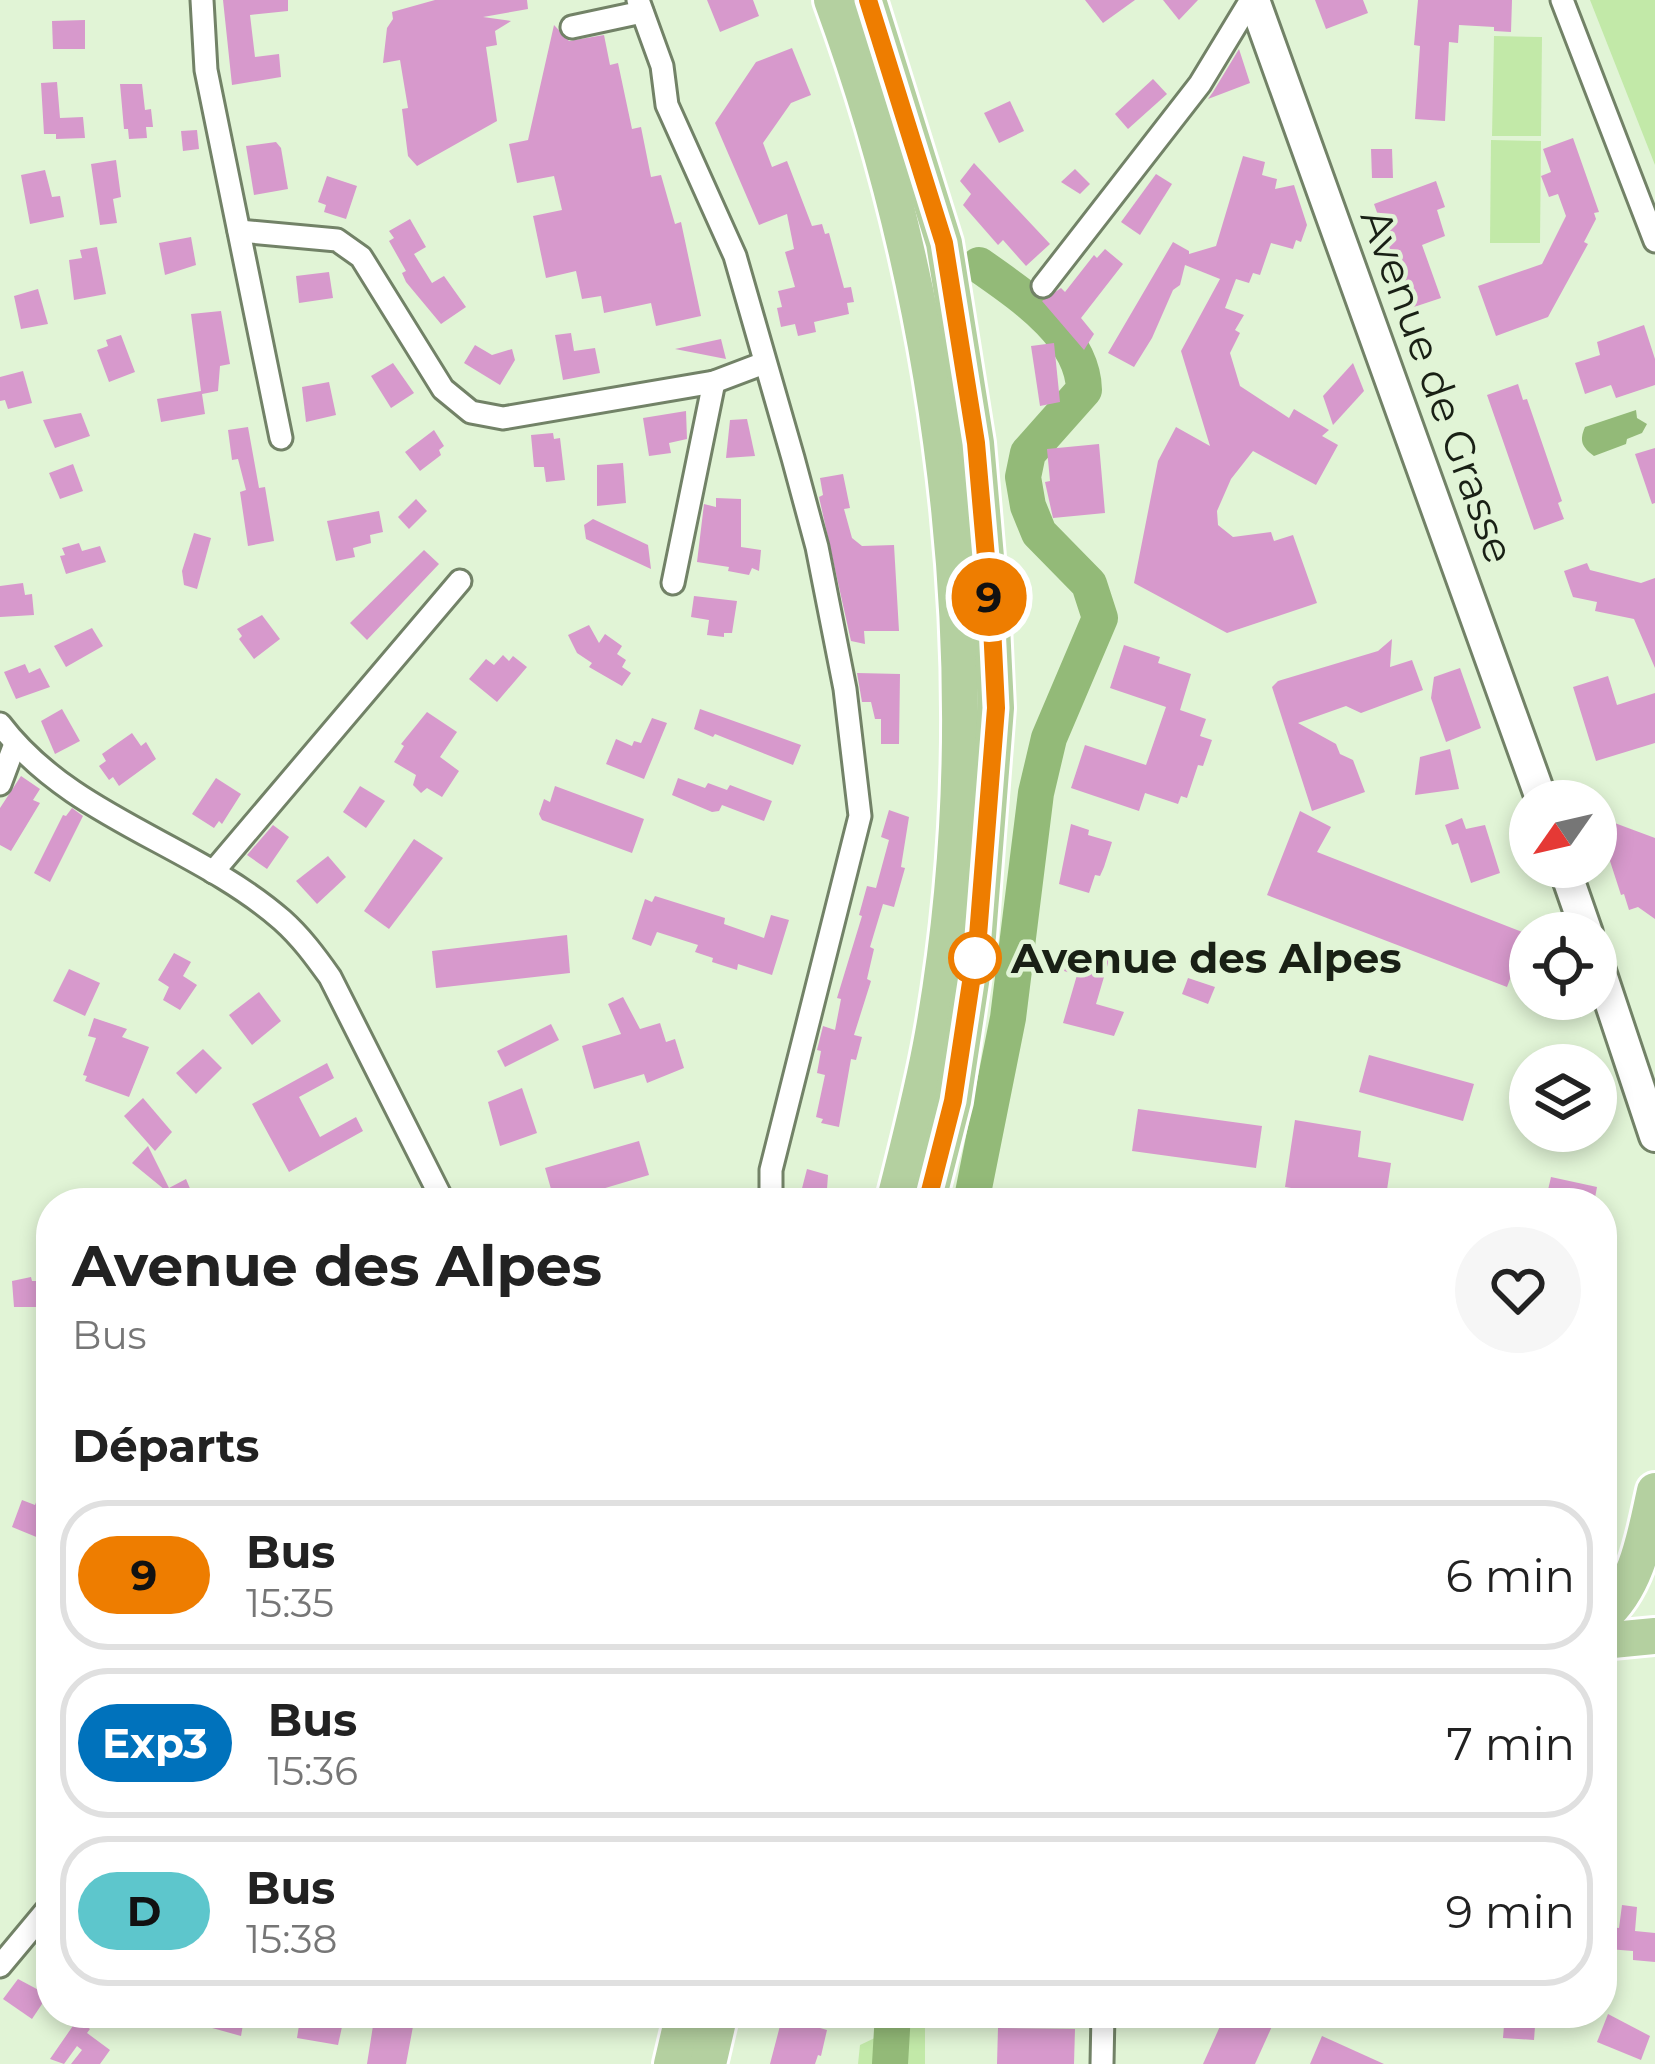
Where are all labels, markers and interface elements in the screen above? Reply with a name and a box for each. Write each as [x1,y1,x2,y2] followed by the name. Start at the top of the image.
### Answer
[1350,202,1526,570] street label: Avenue de Grasse
[950,558,1028,636] line badge: 9
[976,571,1002,623] text: 9
[1509,780,1617,888] north arrow
[1509,780,1617,1152] map controls
[1509,912,1617,1020] button: locate
[1010,932,1402,984] place label: Avenue des Alpes
[950,933,1000,983] marker: Avenue des Alpes
[1509,1044,1617,1152] button: layers
[1455,1227,1581,1353] button: heart
[72,1231,602,1300] text: Avenue des Alpes
[72,1311,147,1359] text: Bus
[72,1418,260,1473] text: Départs
[246,1524,335,1579] text: Bus
[1446,1548,1575,1603] text: 6 min
[131,1549,157,1601] text: 9
[246,1579,334,1627] text: 15:35
[268,1692,357,1747] text: Bus
[1446,1716,1575,1771] text: 7 min
[102,1717,208,1769] text: Exp3
[268,1747,358,1795] text: 15:36
[246,1860,335,1915] text: Bus
[1446,1884,1575,1939] text: 9 min
[127,1885,161,1937] text: D
[246,1915,337,1963] text: 15:38

